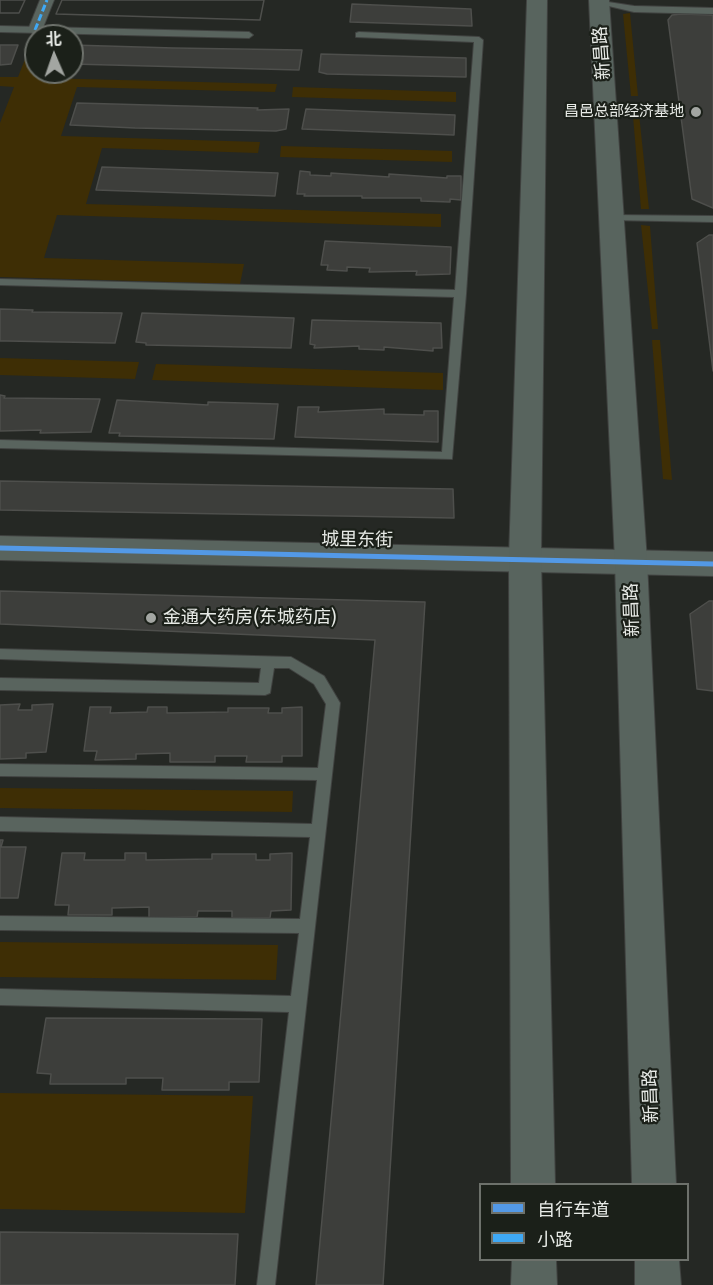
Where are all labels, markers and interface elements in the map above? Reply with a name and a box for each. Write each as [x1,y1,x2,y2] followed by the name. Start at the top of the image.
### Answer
[24,24,84,84] north arrow
[589,25,615,81] street label: 新昌路
[45,26,62,50] text: 北
[564,103,684,121] place label: 昌邑总部经济基地
[689,105,703,119] marker: 昌邑总部经济基地
[321,529,393,551] street label: 城里东街
[620,583,644,637] street label: 新昌路
[163,607,337,629] place label: 金通大药房(东城药店)
[144,611,158,625] marker: 金通大药房(东城药店)
[639,1069,663,1123] street label: 新昌路
[479,1183,689,1261] legend
[537,1195,609,1222] text: 自行车道
[537,1225,573,1252] text: 小路

